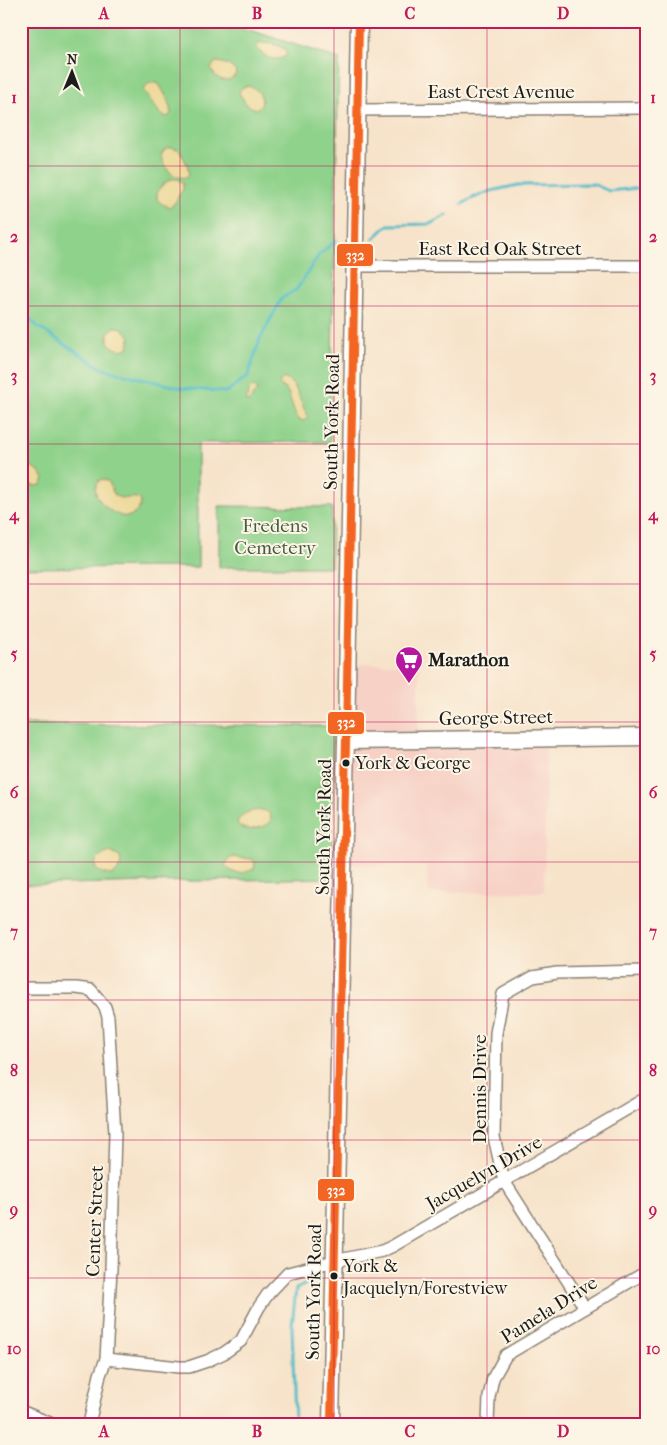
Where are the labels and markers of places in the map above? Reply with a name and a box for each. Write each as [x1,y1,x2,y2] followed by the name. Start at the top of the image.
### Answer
[394,645,424,684] supermarket icon: Marathon
[427,649,510,671] place label: Marathon
[354,753,471,774] place label: York & George
[341,758,351,768] marker: York & George
[341,1256,508,1299] place label: York & Jacquelyn/Forestview
[329,1271,339,1281] marker: York & Jacquelyn/Forestview

